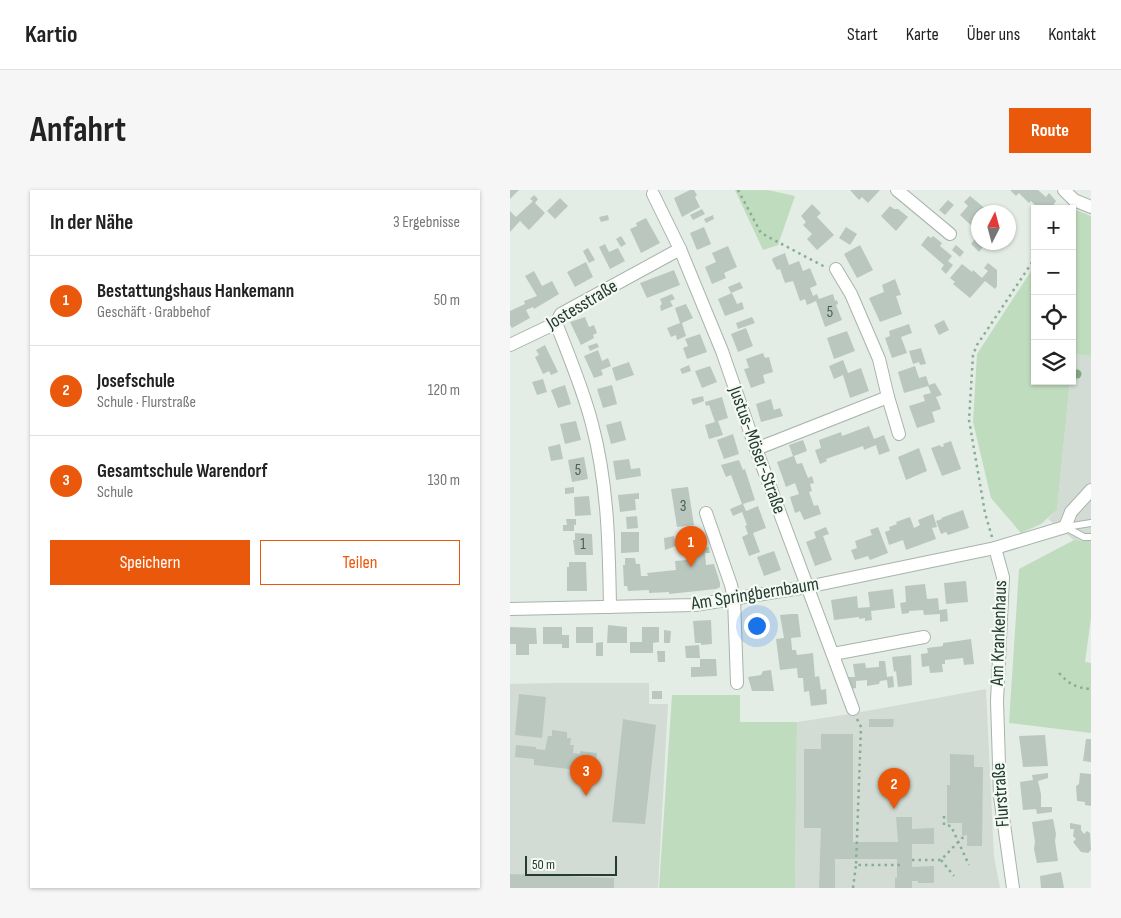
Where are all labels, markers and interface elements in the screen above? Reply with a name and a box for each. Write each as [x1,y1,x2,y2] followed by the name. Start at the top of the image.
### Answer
[25,20,77,49] text: Kartio
[847,24,878,45] text: Start
[906,24,939,45] text: Karte
[967,24,1020,45] text: Über uns
[1048,24,1096,45] text: Kontakt
[1009,108,1091,153] button: Route
[30,109,126,152] text: Anfahrt
[971,205,1016,250] north arrow
[1031,205,1076,385] map controls
[1031,205,1076,250] button: +
[50,210,133,235] text: In der Nähe
[393,213,460,232] text: 3 Ergebnisse
[1031,250,1076,295] button: −
[541,275,622,336] street label: Jostesstraße
[97,280,294,303] text: Bestattungshaus Hankemann
[63,291,69,310] text: 1
[434,291,460,310] text: 50 m
[1031,295,1076,340] button: locate
[97,303,211,322] text: Geschäft · Grabbehof
[827,303,833,322] house number: 5
[1031,340,1076,385] button: layers
[97,370,175,393] text: Josefschule
[62,381,70,400] text: 2
[428,381,460,400] text: 120 m
[723,382,791,517] street label: Justus-Möser-Straße
[97,393,196,412] text: Schule · Flurstraße
[97,460,268,483] text: Gesamtschule Warendorf
[575,461,581,480] house number: 5
[62,471,70,490] text: 3
[428,471,460,490] text: 130 m
[97,483,133,502] text: Schule
[680,497,686,516] house number: 3
[675,526,707,567] pin: 1
[580,535,586,554] house number: 1
[50,540,250,585] button: Speichern
[260,540,460,585] button: Teilen
[689,573,820,616] street label: Am Springbernbaum
[986,580,1012,687] street label: Am Krankenhaus
[744,613,770,639] your location
[570,755,602,796] pin: 3
[987,762,1015,828] street label: Flurstraße
[878,768,910,809] pin: 2
[525,853,618,876] scale bar
[532,856,555,873] text: 50 m

